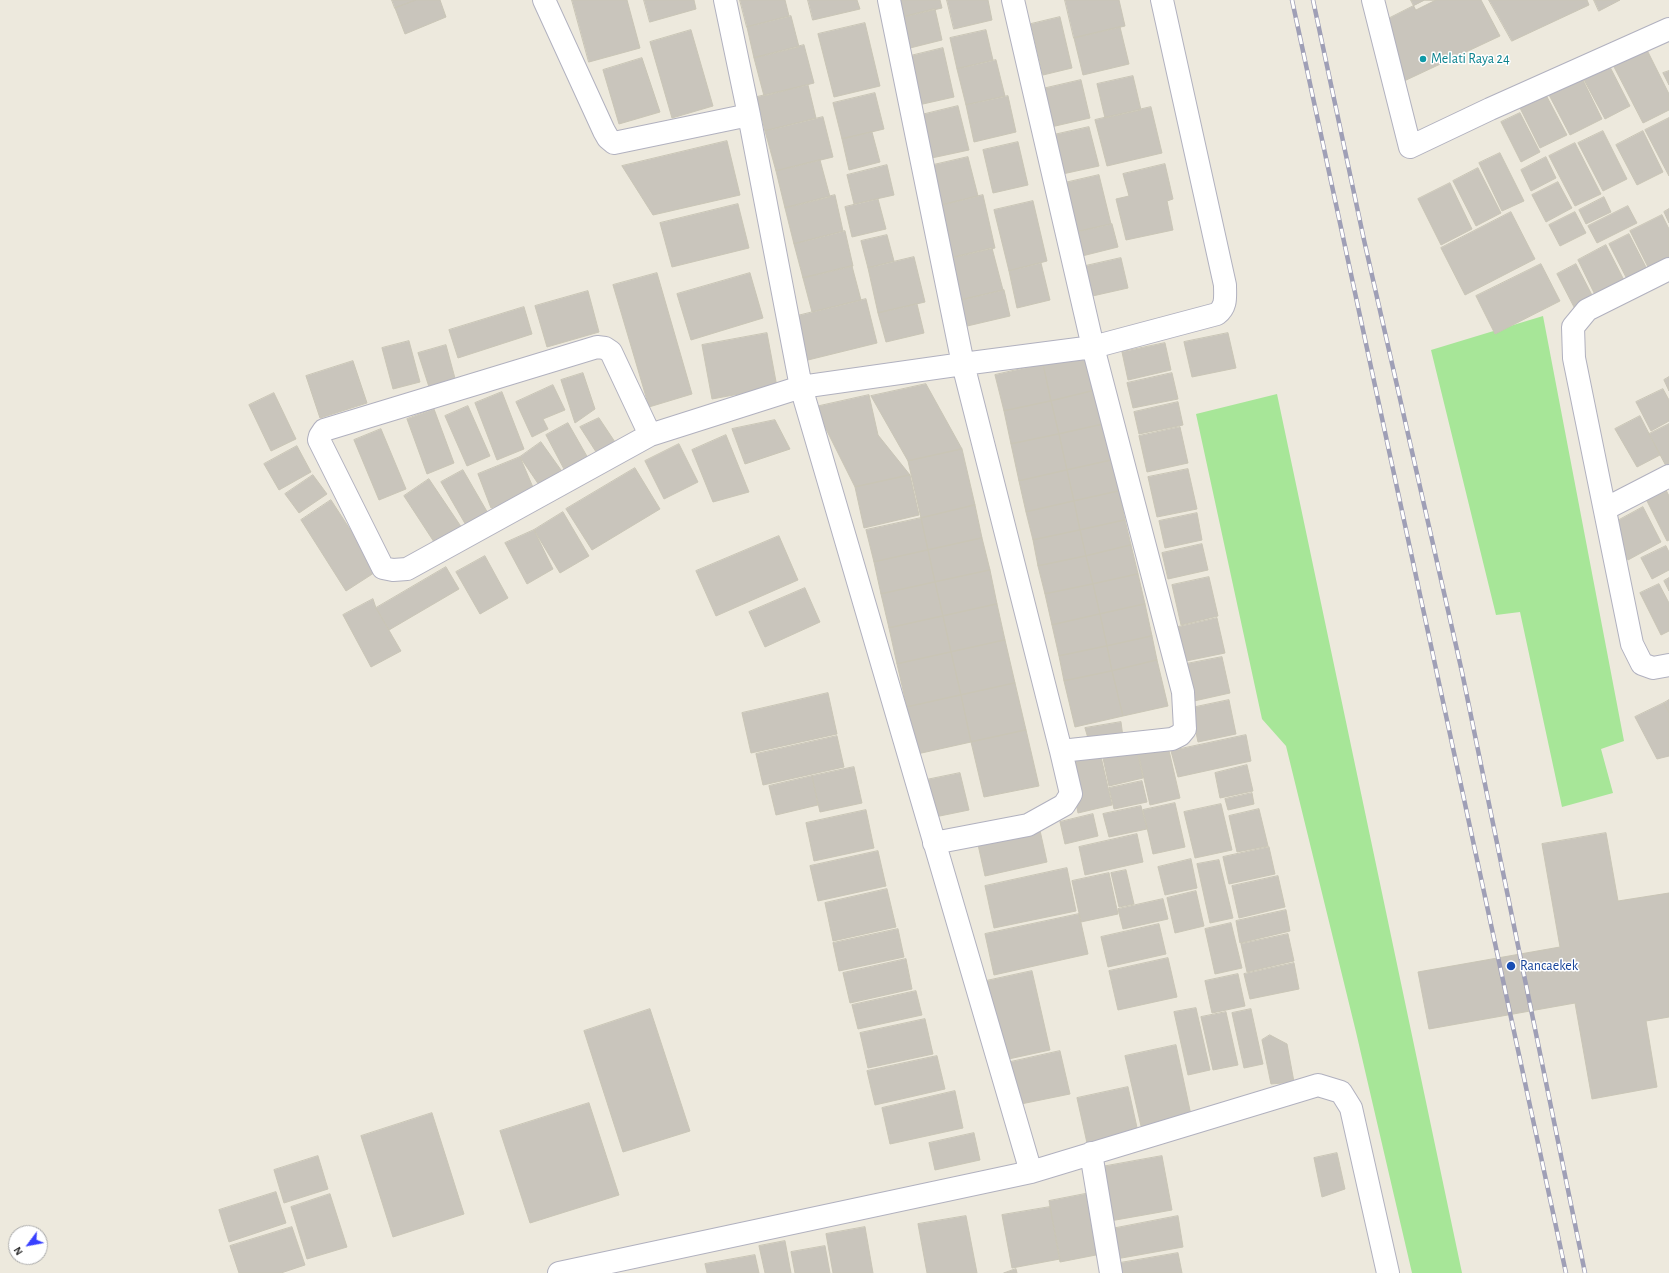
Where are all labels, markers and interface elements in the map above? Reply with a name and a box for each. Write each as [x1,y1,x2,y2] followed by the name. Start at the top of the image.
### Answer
[1431,51,1510,67] place label: Melati Raya 24
[1418,54,1428,64] marker: Melati Raya 24
[1520,958,1578,974] place label: Rancaekek
[1505,960,1517,972] marker: Rancaekek
[8,1225,48,1265] north arrow
[12,1245,25,1257] text: N

